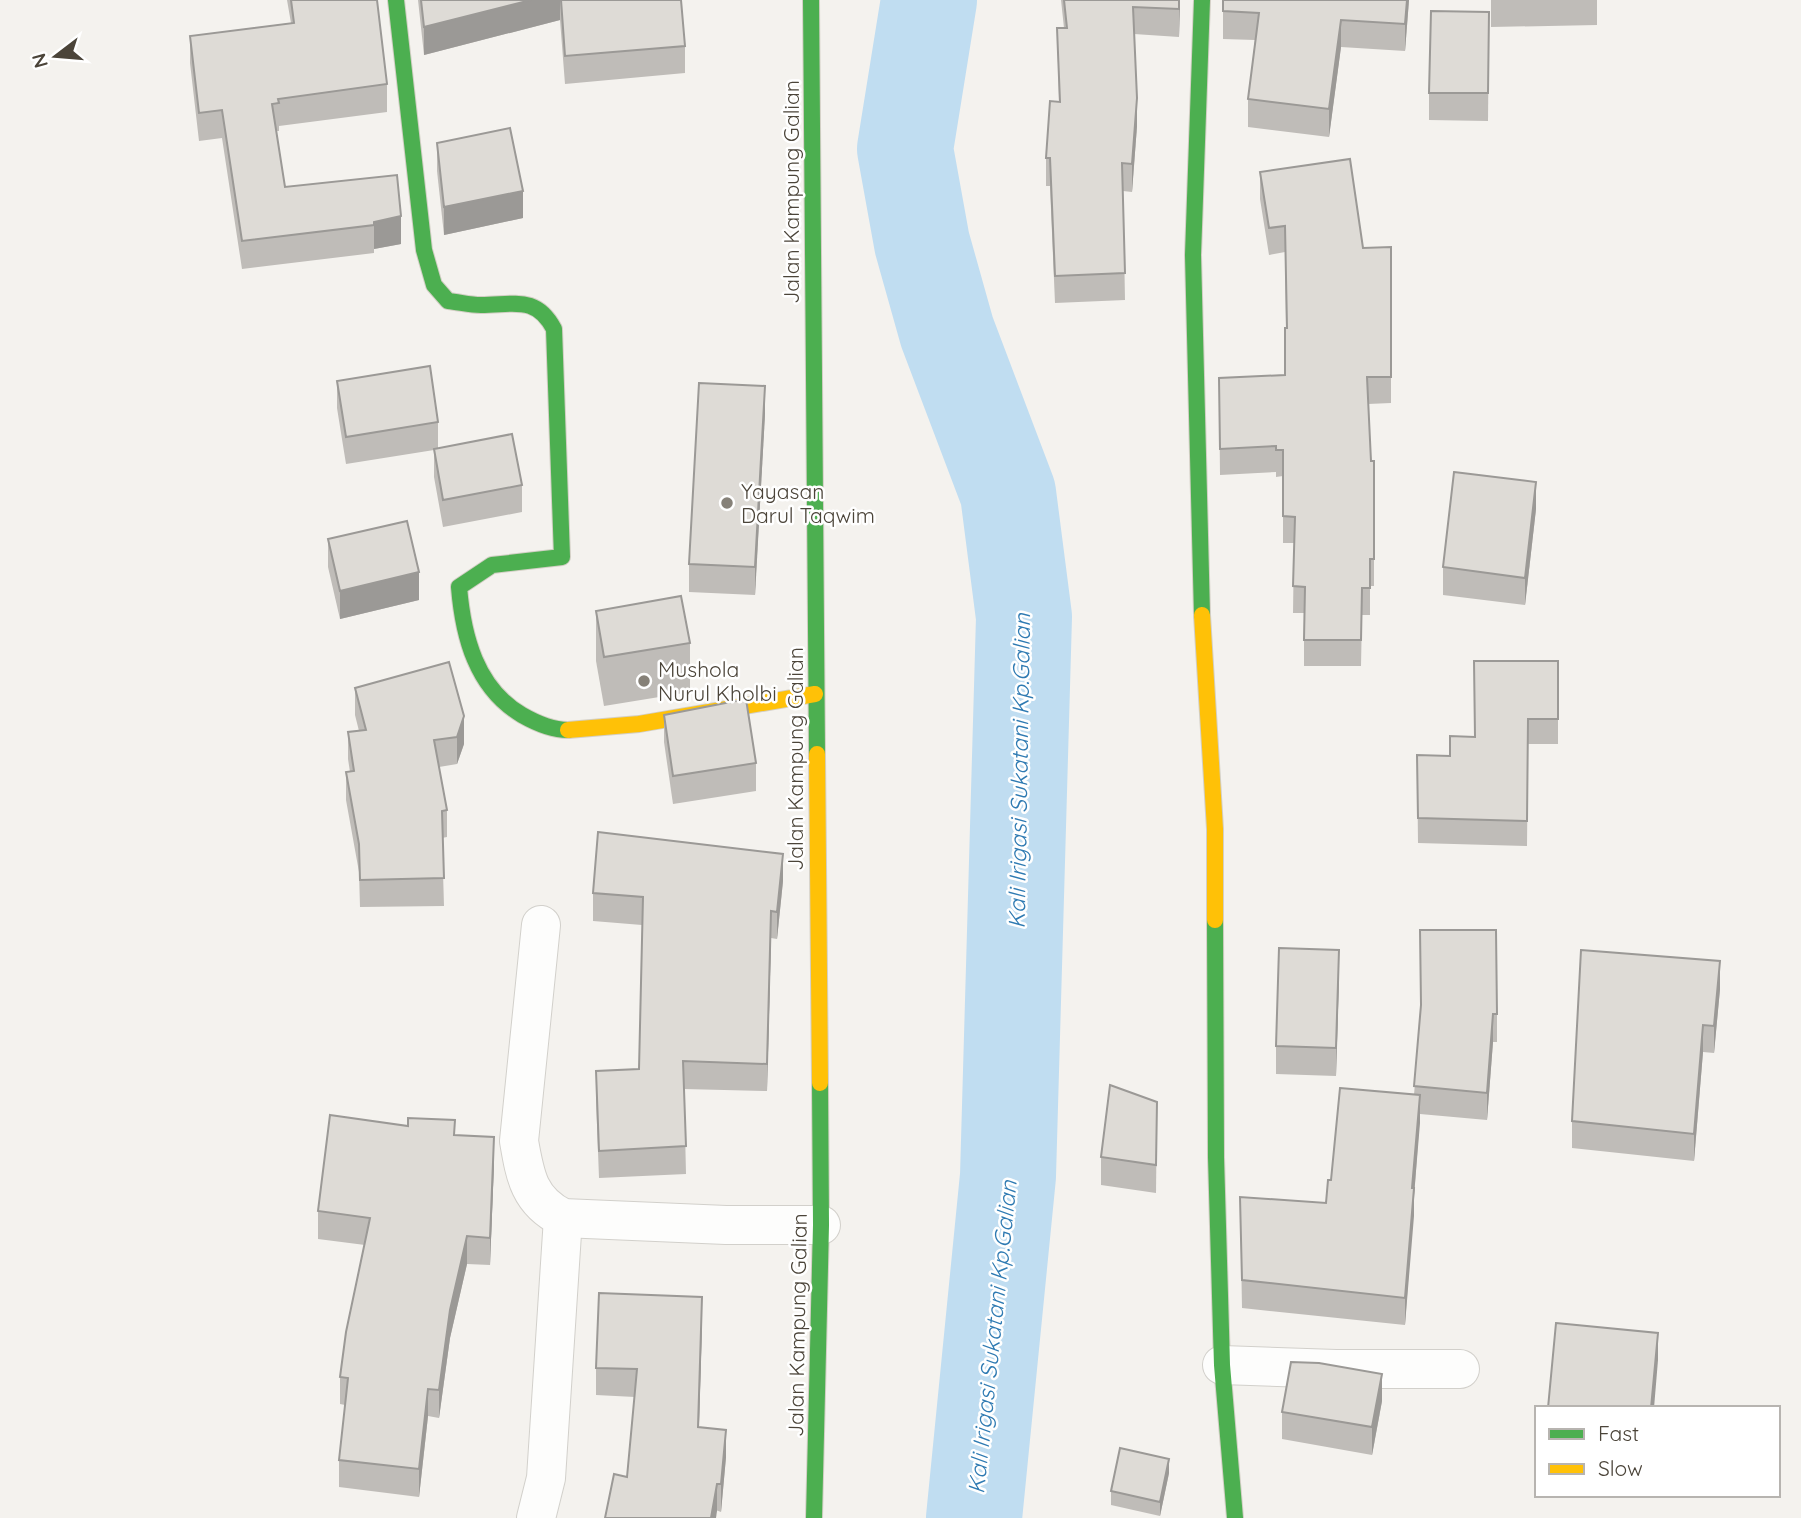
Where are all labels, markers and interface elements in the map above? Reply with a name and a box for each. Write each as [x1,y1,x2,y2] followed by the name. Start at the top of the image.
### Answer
[21,21,91,91] north arrow
[26,51,53,71] text: N
[778,80,804,304] street label: Jalan Kampung Galian
[741,478,875,528] place label: Yayasan Darul Taqwim
[719,495,735,511] marker: Yayasan Darul Taqwim
[1002,612,1036,929] water label: Kali Irigasi Sukatani Kp.Galian
[782,647,808,871] street label: Jalan Kampung Galian
[658,656,777,706] place label: Mushola Nurul Kholbi
[636,673,652,689] marker: Mushola Nurul Kholbi
[961,1178,1023,1495] water label: Kali Irigasi Sukatani Kp.Galian
[782,1213,812,1437] street label: Jalan Kampung Galian
[1535,1406,1780,1497] legend
[1598,1420,1639,1446] text: Fast
[1598,1455,1643,1481] text: Slow

